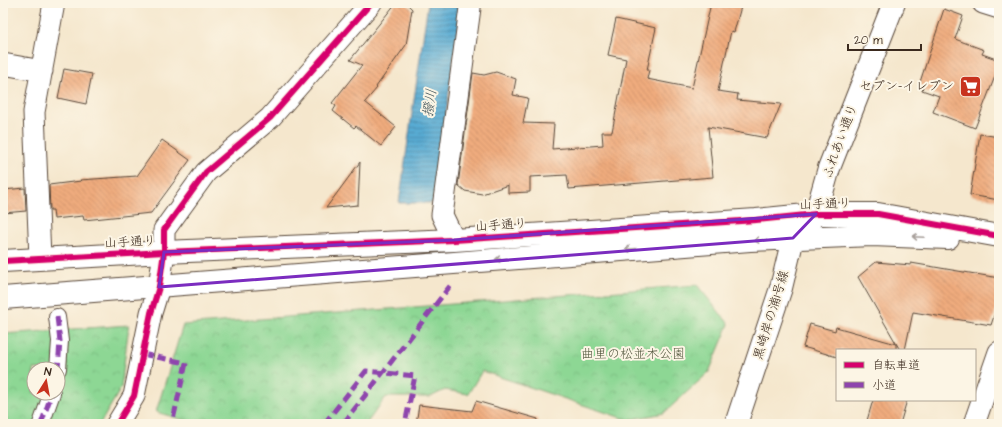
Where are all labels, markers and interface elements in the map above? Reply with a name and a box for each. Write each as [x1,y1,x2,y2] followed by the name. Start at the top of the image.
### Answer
[848,26,921,52] scale bar
[854,32,883,49] text: 20 m
[957,73,983,99] supermarket icon: セブン-イレブン
[859,77,954,95] place label: セブン-イレブン
[418,88,442,118] water label: 撥川
[818,101,862,181] street label: ふれあい通り
[799,194,851,214] street label: 山手通り
[474,214,528,236] street label: 山手通り
[104,232,156,252] street label: 山手通り
[912,233,925,240] one-way arrow
[754,236,767,243] one-way arrow
[625,246,638,253] one-way arrow
[495,256,508,263] one-way arrow
[749,267,793,362] street label: 黒崎岸の浦1号線
[581,345,685,363] park label: 曲里の松並木公園
[836,349,976,401] legend
[872,357,920,374] text: 自転車道
[26,361,66,401] north arrow
[43,364,53,380] text: N
[872,377,896,394] text: 小道

